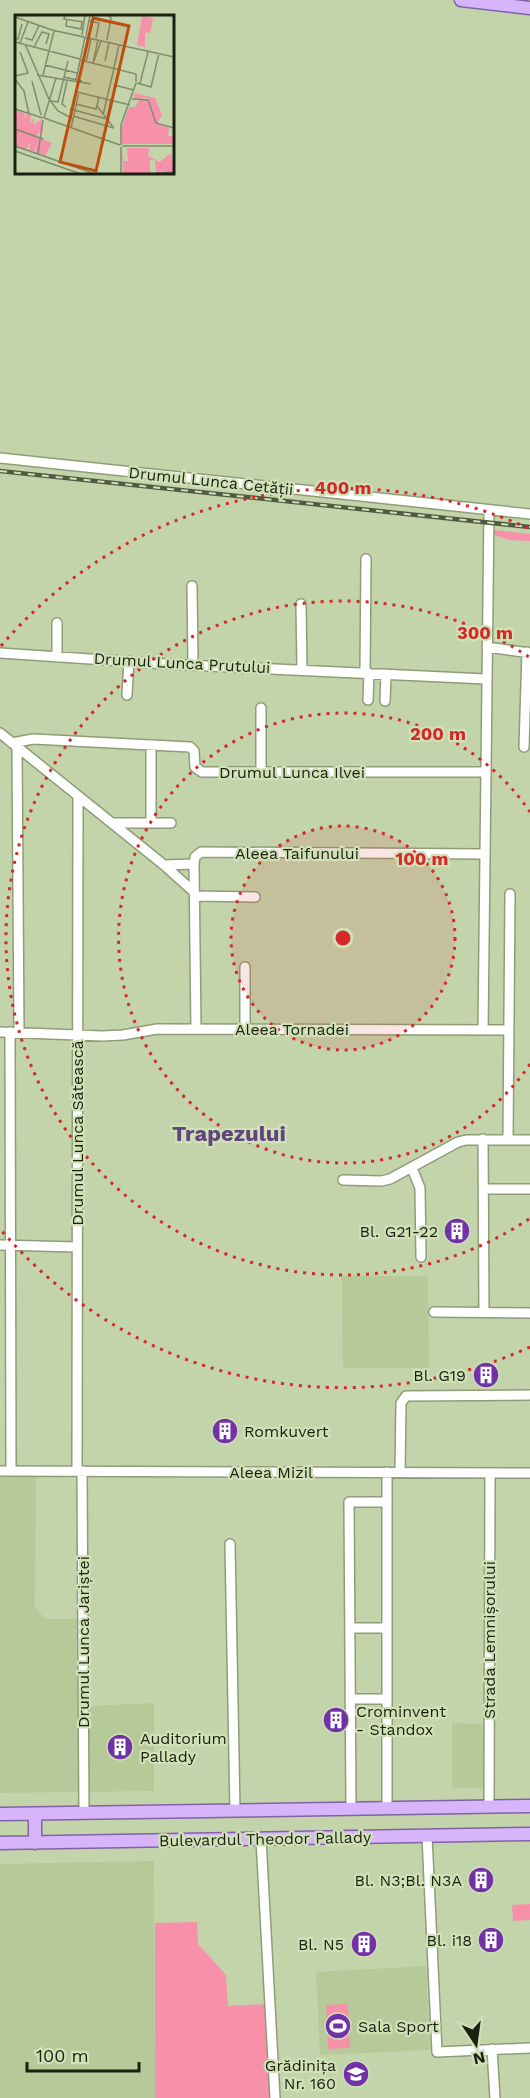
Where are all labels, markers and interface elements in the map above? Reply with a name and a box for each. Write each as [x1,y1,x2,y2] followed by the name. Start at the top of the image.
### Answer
[15,15,174,174] inset map
[128,463,294,499] street label: Drumul Lunca Cetății
[315,477,371,498] text: 400 m
[457,622,513,643] text: 300 m
[93,649,271,677] street label: Drumul Lunca Prutului
[410,723,466,744] text: 200 m
[219,763,365,782] street label: Drumul Lunca Ilvei
[235,844,359,863] street label: Aleea Taifunului
[395,848,449,869] text: 100 m
[333,928,353,948] centre of rings
[235,1020,349,1039] street label: Aleea Tornadei
[68,1040,87,1226] street label: Drumul Lunca Sătească
[172,1121,286,1146] district label: Trapezului
[442,1216,472,1246] building icon: Bl. G21-22
[360,1222,438,1241] place label: Bl. G21-22
[471,1360,501,1390] building icon: Bl. G19
[413,1366,466,1385] place label: Bl. G19
[210,1416,240,1446] building icon: Romkuvert
[244,1422,329,1441] place label: Romkuvert
[229,1463,313,1482] street label: Aleea Mizil
[74,1556,93,1728] street label: Drumul Lunca Jariștei
[480,1561,499,1719] street label: Strada Lemnișorului
[356,1702,446,1739] place label: Crominvent - Standox
[321,1705,351,1735] building icon: Crominvent - Standox
[140,1729,227,1766] place label: Auditorium Pallady
[105,1732,135,1762] building icon: Auditorium Pallady
[159,1828,372,1850] street label: Bulevardul Theodor Pallady
[466,1865,496,1895] building icon: Bl. N3;Bl. N3A
[354,1871,462,1890] place label: Bl. N3;Bl. N3A
[476,1925,506,1955] building icon: Bl. i18
[349,1929,379,1959] building icon: Bl. N5
[427,1931,472,1950] place label: Bl. i18
[298,1935,344,1954] place label: Bl. N5
[323,2011,353,2041] sports icon: Sala Sport
[446,2014,506,2074] north arrow
[358,2017,439,2036] place label: Sala Sport
[27,2035,140,2073] scale bar
[36,2045,89,2066] text: 100 m
[471,2048,487,2069] text: N
[265,2056,336,2093] place label: Grădinița Nr. 160
[341,2059,371,2089] school or university icon: Grădinița Nr. 160

